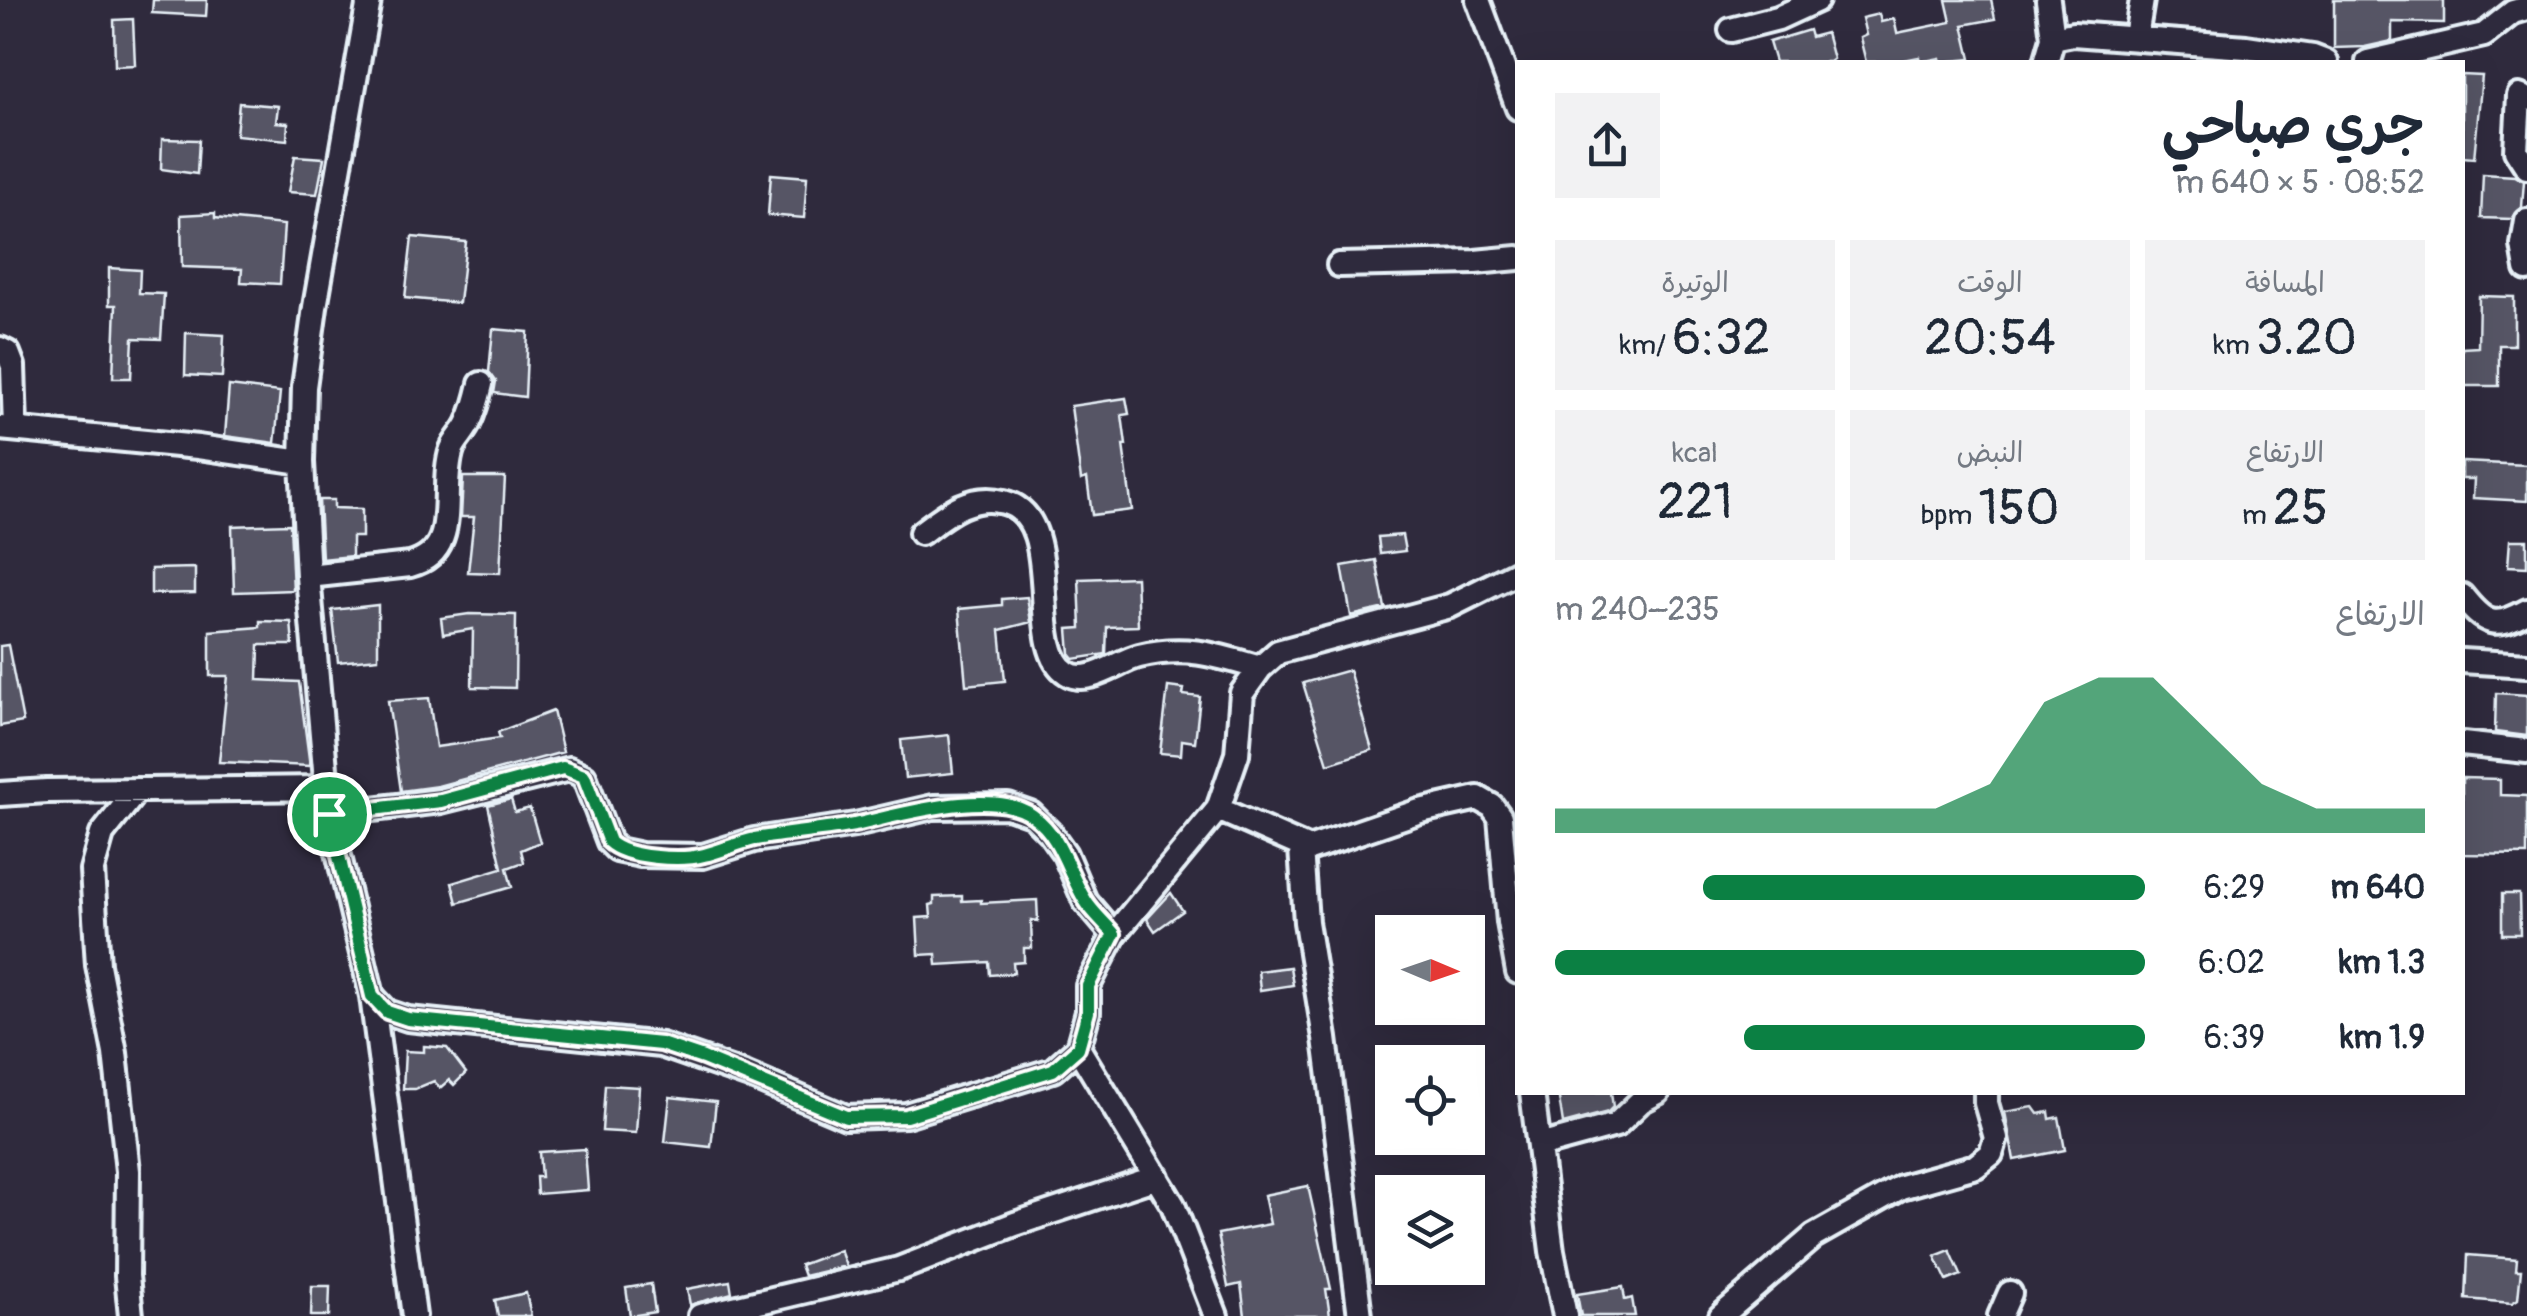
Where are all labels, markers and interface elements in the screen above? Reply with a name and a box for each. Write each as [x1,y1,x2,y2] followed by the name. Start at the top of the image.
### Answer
[2162,91,2425,160] text: جري صباحي
[1555,93,1660,198] button: share
[2176,163,2425,203] text: 08:52 · 5 × 640 m
[1661,266,1729,301] text: الوتيرة
[1957,266,2023,301] text: الوقت
[2245,266,2325,301] text: المسافة
[1672,307,1771,370] text: 6:32
[1924,307,2056,370] text: 20:54
[2256,307,2357,370] text: 3.20
[1620,328,1672,363] text: /km
[2213,328,2256,363] text: km
[1672,436,1718,471] text: kcal
[1957,436,2023,471] text: النبض
[2246,436,2324,471] text: الارتفاع
[1657,471,1733,534] text: 221
[1979,477,2059,540] text: 150
[2273,477,2328,540] text: 25
[1921,498,1979,533] text: bpm
[2242,498,2273,533] text: m
[1555,590,1720,630] text: 235–240 m
[2335,595,2425,635] text: الارتفاع
[287,772,372,857] pin
[302,787,357,842] icon: arrive
[2203,868,2265,908] text: 6:29
[2331,868,2425,908] text: 640 m
[1375,915,1485,1025] north arrow
[1375,915,1485,1285] map controls
[2198,943,2265,983] text: 6:02
[2339,943,2425,983] text: 1.3 km
[2203,1018,2265,1058] text: 6:39
[2340,1018,2425,1058] text: 1.9 km
[1375,1045,1485,1155] button: locate
[1375,1175,1485,1285] button: layers

